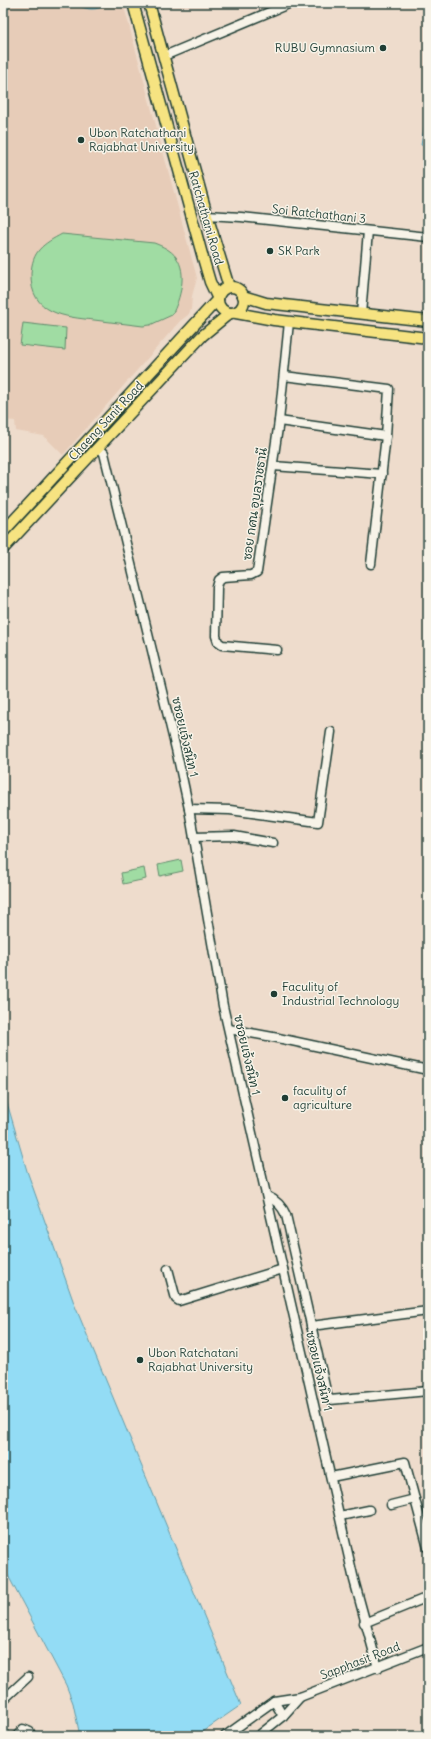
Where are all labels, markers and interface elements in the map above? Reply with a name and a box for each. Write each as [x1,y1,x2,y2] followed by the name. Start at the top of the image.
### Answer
[275,40,375,55] place label: RUBU Gymnasium
[378,43,388,53] marker: RUBU Gymnasium
[89,125,194,154] place label: Ubon Ratchathani Rajabhat University
[76,135,86,145] marker: Ubon Ratchathani Rajabhat University
[186,169,227,266] street label: Ratchathani Road
[271,201,367,226] street label: Soi Ratchathani 3
[278,243,320,258] place label: SK Park
[265,246,275,256] marker: SK Park
[65,378,146,463] street label: Chaeng Sanit Road
[239,447,272,561] street label: ซอย กศน อุบลราชธานี
[169,695,202,778] street label: ซซอยแจ้งสนิท 1
[282,979,399,1008] place label: Faculity of Industrial Technology
[269,989,279,999] marker: Faculity of Industrial Technology
[231,1013,264,1096] street label: ซซอยแจ้งสนิท 1
[293,1083,352,1112] place label: faculity of agriculture
[280,1093,290,1103] marker: faculity of agriculture
[303,1329,336,1412] street label: ซซอยแจ้งสนิท 1
[148,1345,253,1374] place label: Ubon Ratchatani Rajabhat University
[135,1355,145,1365] marker: Ubon Ratchatani Rajabhat University
[318,1638,402,1683] street label: Sapphasit Road

